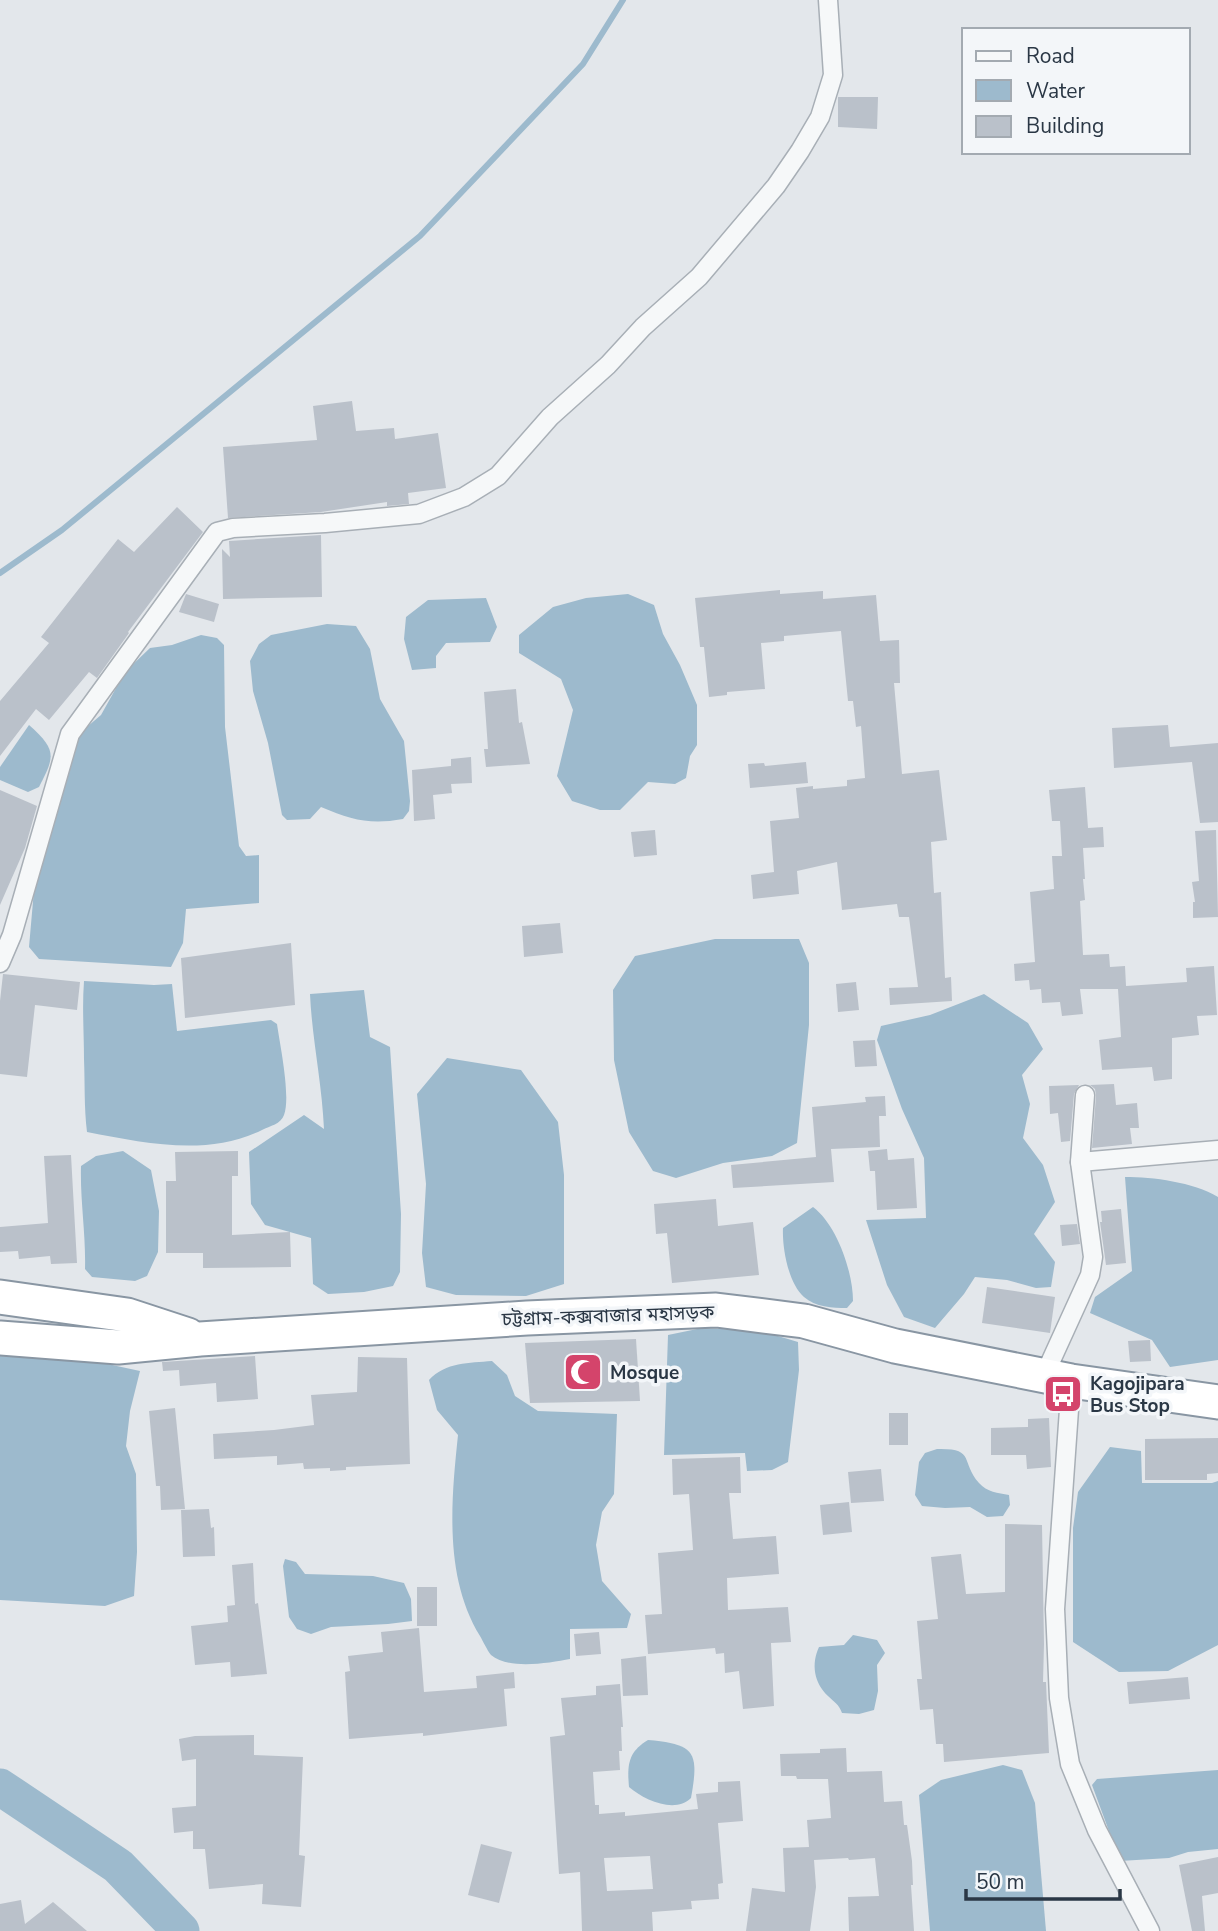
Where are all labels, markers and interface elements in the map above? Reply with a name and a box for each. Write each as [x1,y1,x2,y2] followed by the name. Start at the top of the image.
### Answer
[962,28,1190,154] legend
[1026,42,1075,70] text: Road
[1026,77,1085,105] text: Water
[1026,112,1104,140] text: Building
[500,1299,715,1333] street label: চট্টগ্রাম-কক্সবাজার মহাসড়ক
[562,1351,604,1393] mosque icon: Mosque
[610,1360,679,1386] place label: Mosque
[1090,1371,1185,1419] place label: Kagojipara Bus Stop
[1042,1373,1084,1415] bus stop icon: Kagojipara Bus Stop
[966,1857,1120,1901] scale bar
[976,1868,1025,1896] text: 50 m

